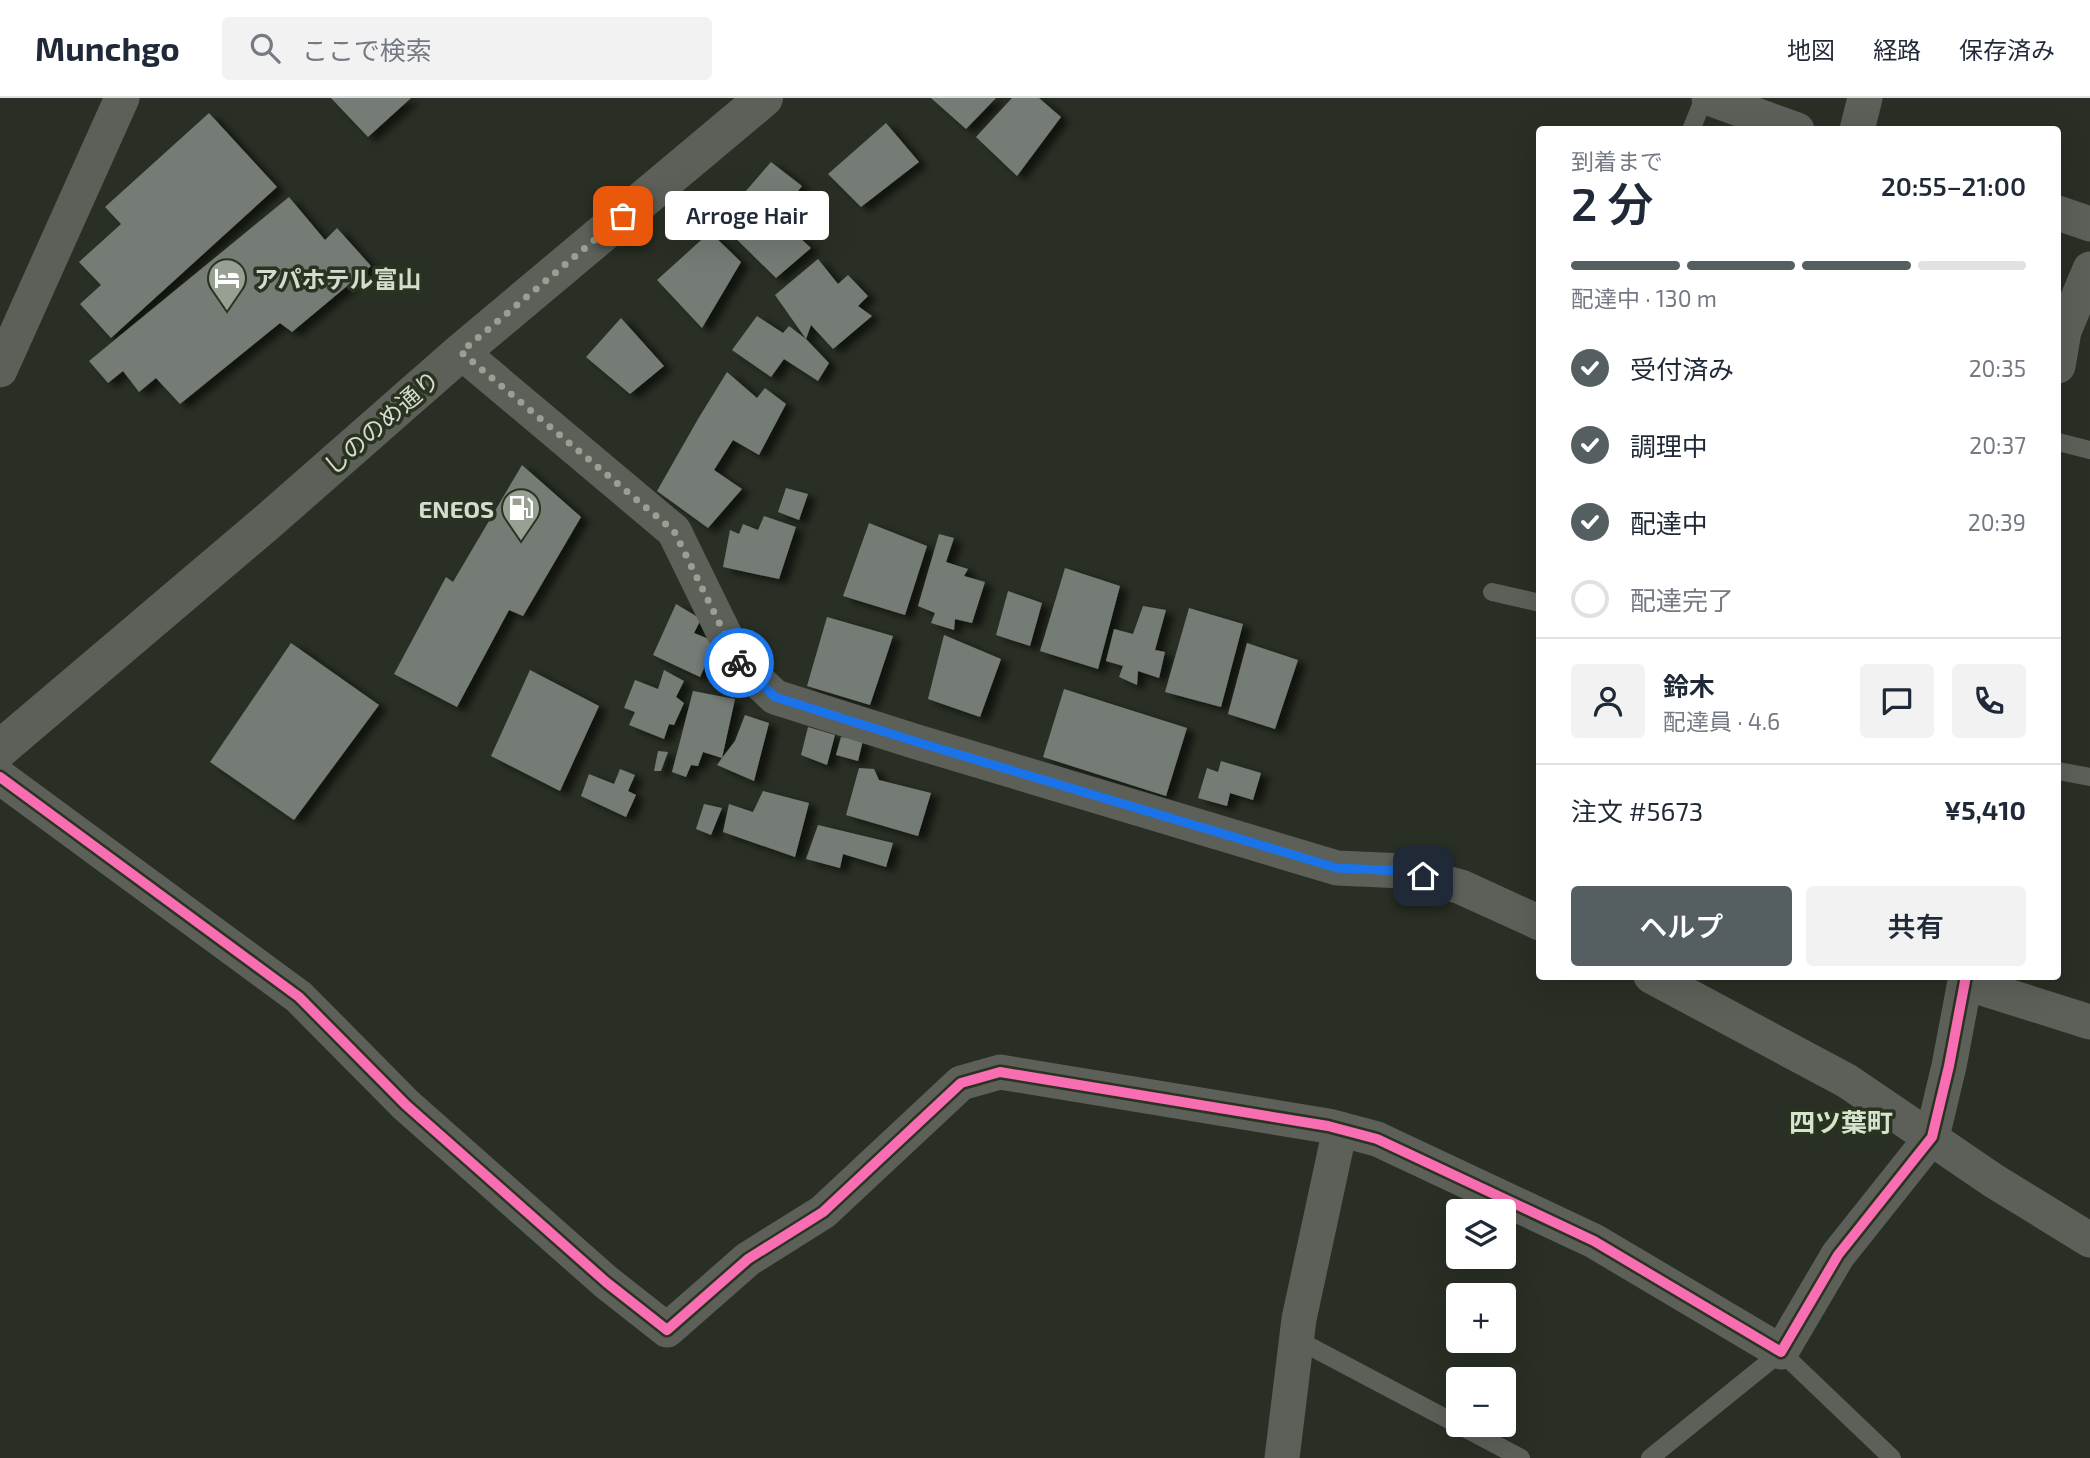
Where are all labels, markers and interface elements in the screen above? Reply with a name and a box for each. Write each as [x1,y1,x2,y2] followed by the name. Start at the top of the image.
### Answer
[222,17,712,80] search box
[35,28,180,68] text: Munchgo
[246,29,284,67] icon: search
[302,34,432,65] text: ここで検索
[1787,35,1835,64] text: 地図
[1873,35,1921,64] text: 経路
[1959,35,2055,64] text: 保存済み
[1571,147,1663,175] text: 到着まで
[1881,170,2026,201] text: 20:55–21:00
[1571,175,1653,230] text: 2 分
[593,186,653,246] pin
[665,192,830,240] callout: Arroge Hair
[604,197,642,235] icon: bag
[686,201,808,229] text: Arroge Hair
[206,257,248,312] hotel icon: アパホテル富山
[254,264,422,293] place label: アパホテル富山
[1571,284,1717,312] text: 配達中 · 130 m
[1571,349,1609,387] icon: check
[1630,353,1734,384] text: 受付済み
[1969,354,2026,382] text: 20:35
[317,364,445,480] street label: しののめ通り
[1571,426,1609,464] icon: check
[1630,430,1708,461] text: 調理中
[1969,431,2026,459] text: 20:37
[500,487,542,542] fuel station icon: ENEOS
[419,494,494,523] place label: ENEOS
[1571,503,1609,541] icon: check
[1630,507,1708,538] text: 配達中
[1968,508,2026,536] text: 20:39
[1630,584,1734,615] text: 配達完了
[704,628,774,698] courier
[720,644,758,682] icon: bike
[1571,664,1645,738] button: person
[1860,664,1934,738] button: chat
[1952,664,2026,738] button: phone
[1663,670,1715,701] text: 鈴木
[1663,707,1780,735] text: 配達員 · 4.6
[1944,794,2026,825] text: ¥5,410
[1571,795,1703,826] text: 注文 #5673
[1393,846,1453,906] pin
[1404,857,1442,895] icon: home
[1571,886,1792,966] button: ヘルプ
[1806,886,2026,966] button: 共有
[1789,1106,1893,1137] district label: 四ツ葉町
[1446,1199,1516,1437] map controls
[1446,1199,1516,1269] button: layers
[1446,1283,1516,1353] button: +
[1446,1367,1516,1437] button: −

